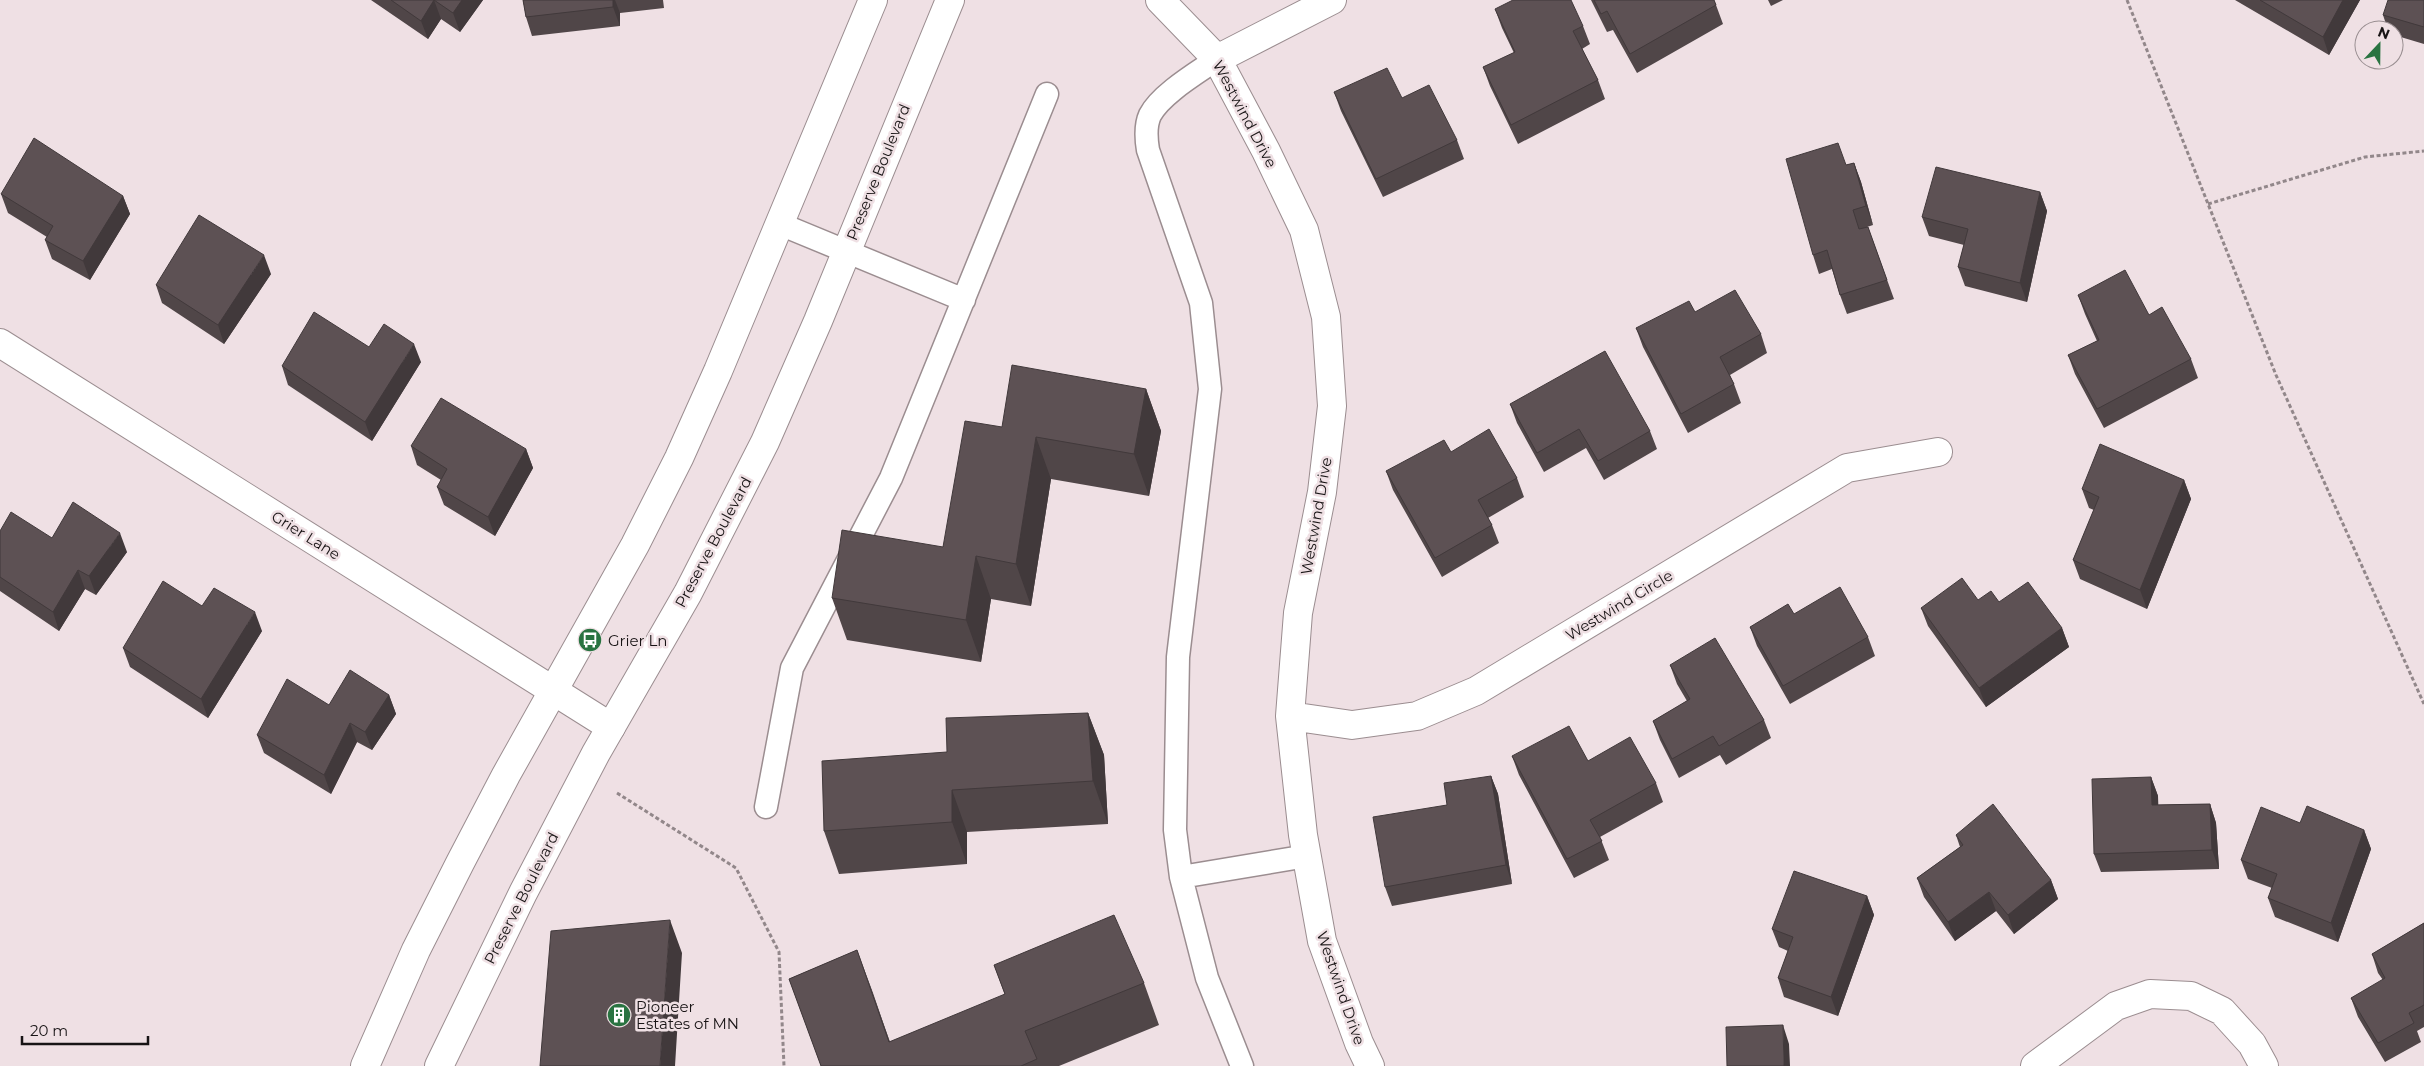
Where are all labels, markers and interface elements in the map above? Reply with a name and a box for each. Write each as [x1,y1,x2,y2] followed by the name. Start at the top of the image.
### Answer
[2354,20,2404,70] north arrow
[2375,22,2392,43] text: N
[1209,57,1281,171] street label: Westwind Drive
[842,101,914,243] street label: Preserve Boulevard
[1296,456,1336,576] street label: Westwind Drive
[671,473,755,611] street label: Preserve Boulevard
[268,506,344,564] street label: Grier Lane
[1562,566,1676,644] street label: Westwind Circle
[577,627,603,653] bus stop icon: Grier Ln
[608,631,668,650] place label: Grier Ln
[480,829,562,967] street label: Preserve Boulevard
[1313,929,1369,1047] street label: Westwind Drive
[636,997,739,1033] place label: Pioneer Estates of MN
[606,1002,632,1028] building icon: Pioneer Estates of MN
[22,1014,149,1046] scale bar
[30,1021,68,1040] text: 20 m

